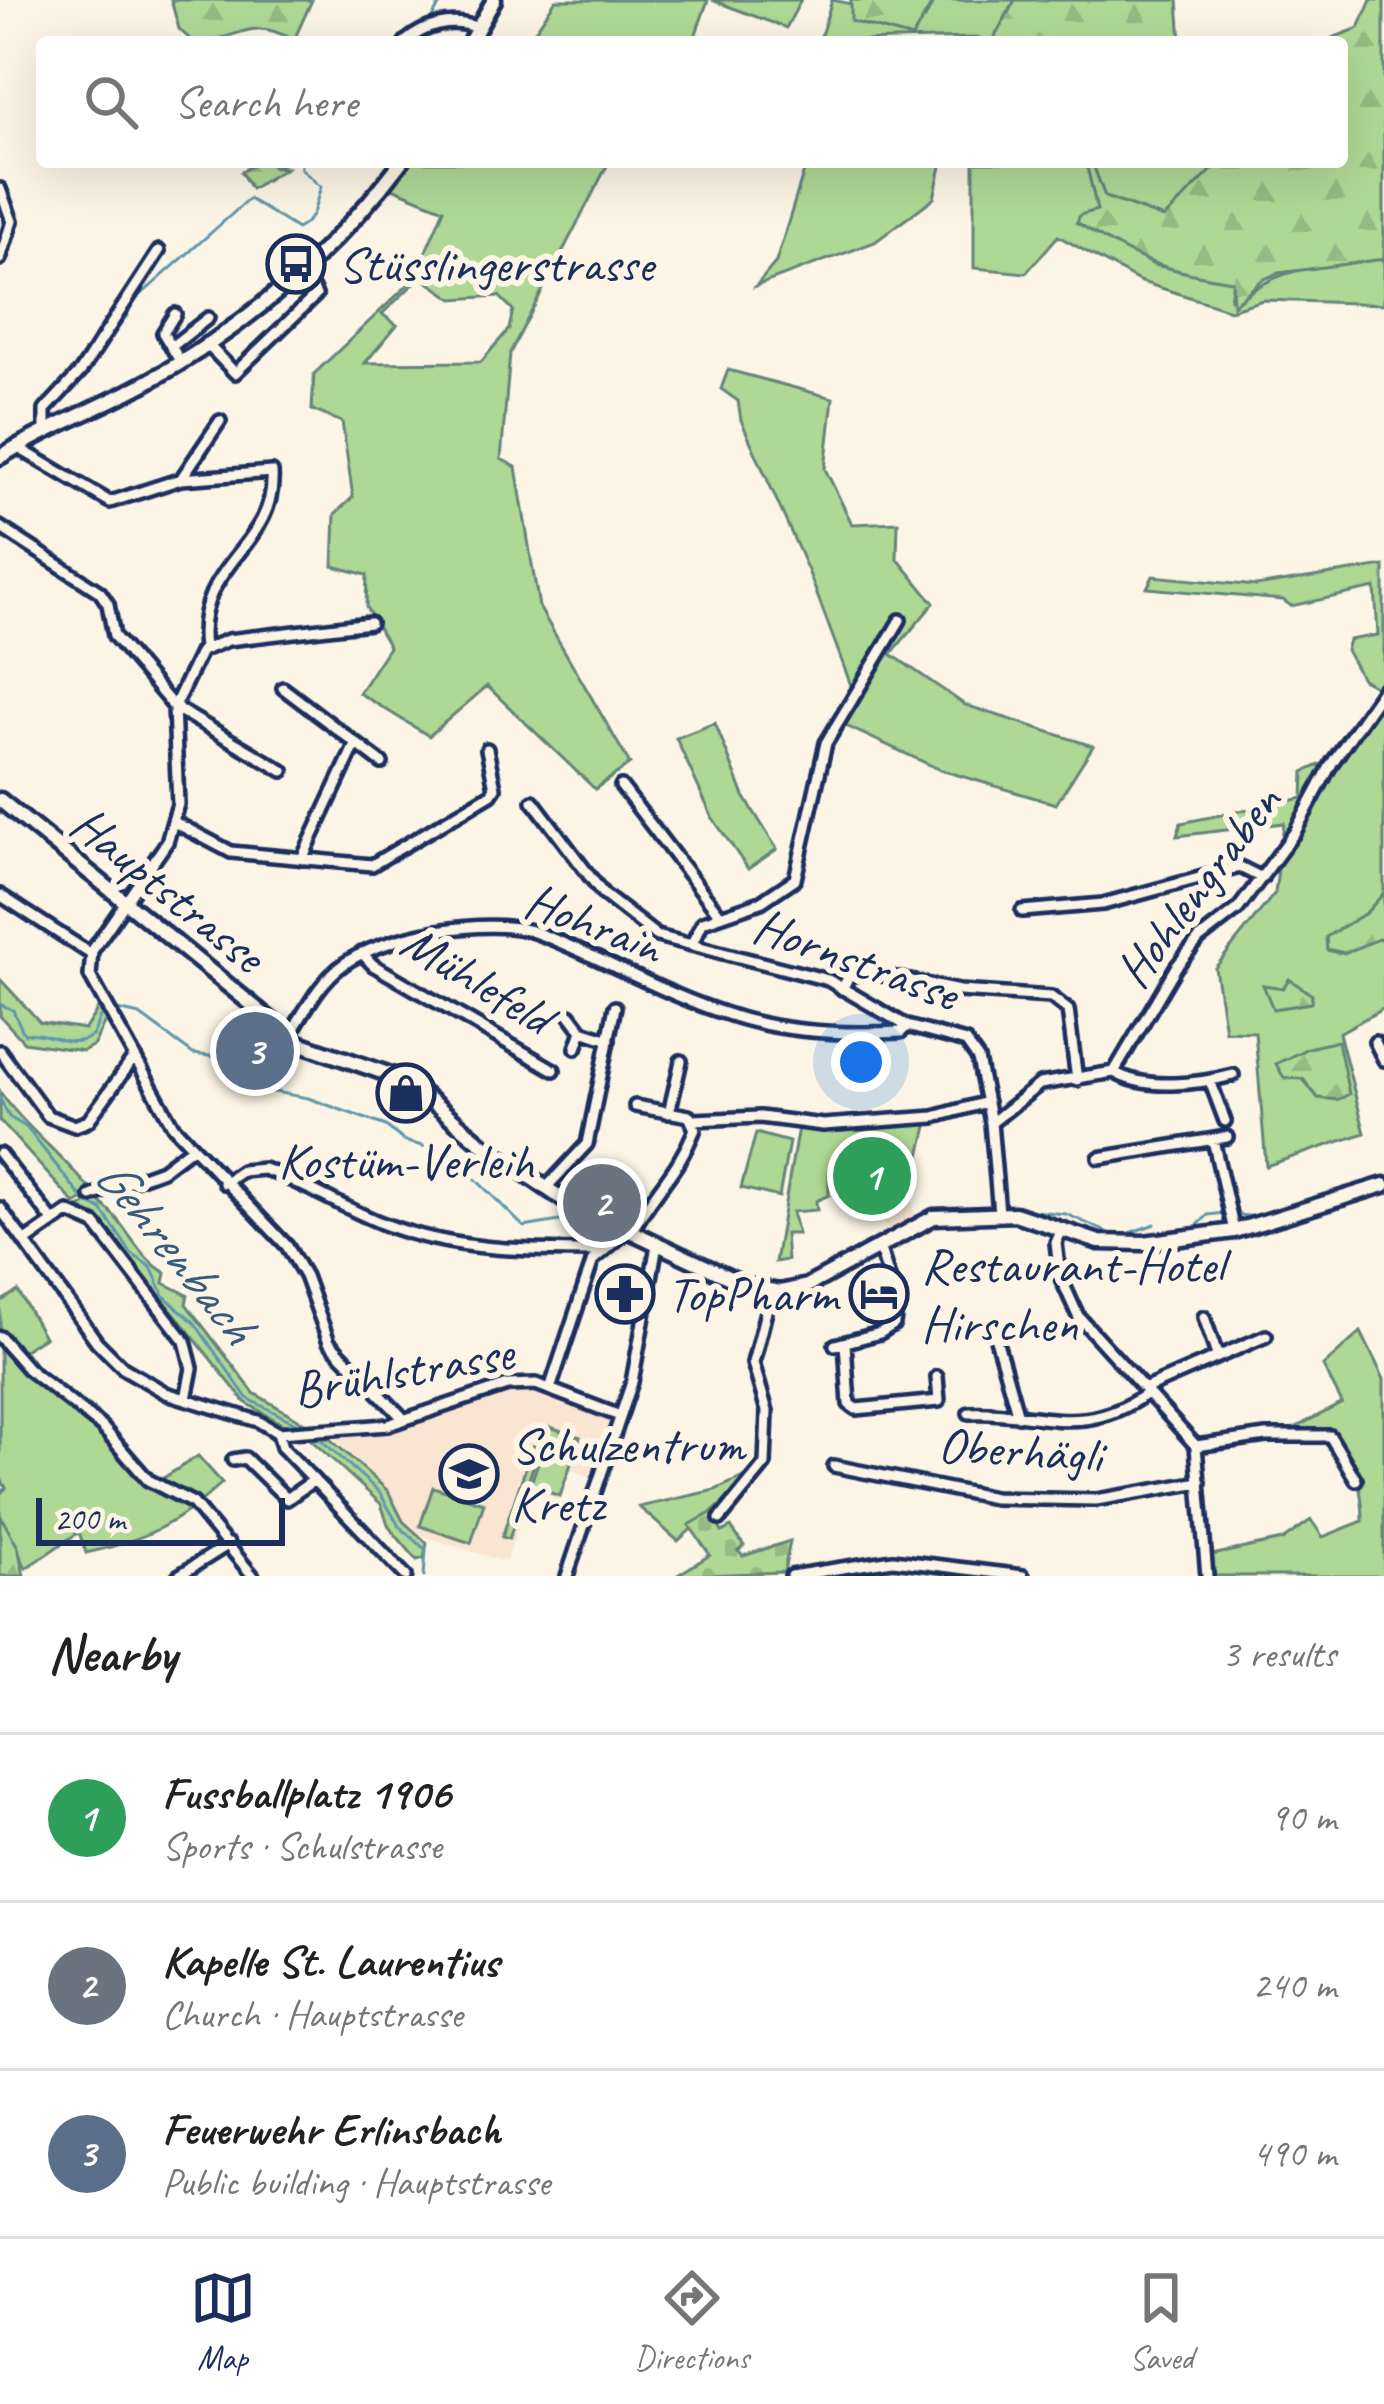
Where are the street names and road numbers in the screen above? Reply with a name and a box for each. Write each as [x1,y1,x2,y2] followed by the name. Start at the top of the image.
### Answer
[1101,770,1296,1000] street label: Hohlengraben
[58,791,281,989] street label: Hauptstrasse
[516,868,674,979] street label: Hohrain
[745,893,970,1027] street label: Hornstrasse
[390,909,571,1053] street label: Mühlefeld
[288,1320,521,1422] street label: Brühlstrasse
[936,1412,1110,1488] street label: Oberhägli

